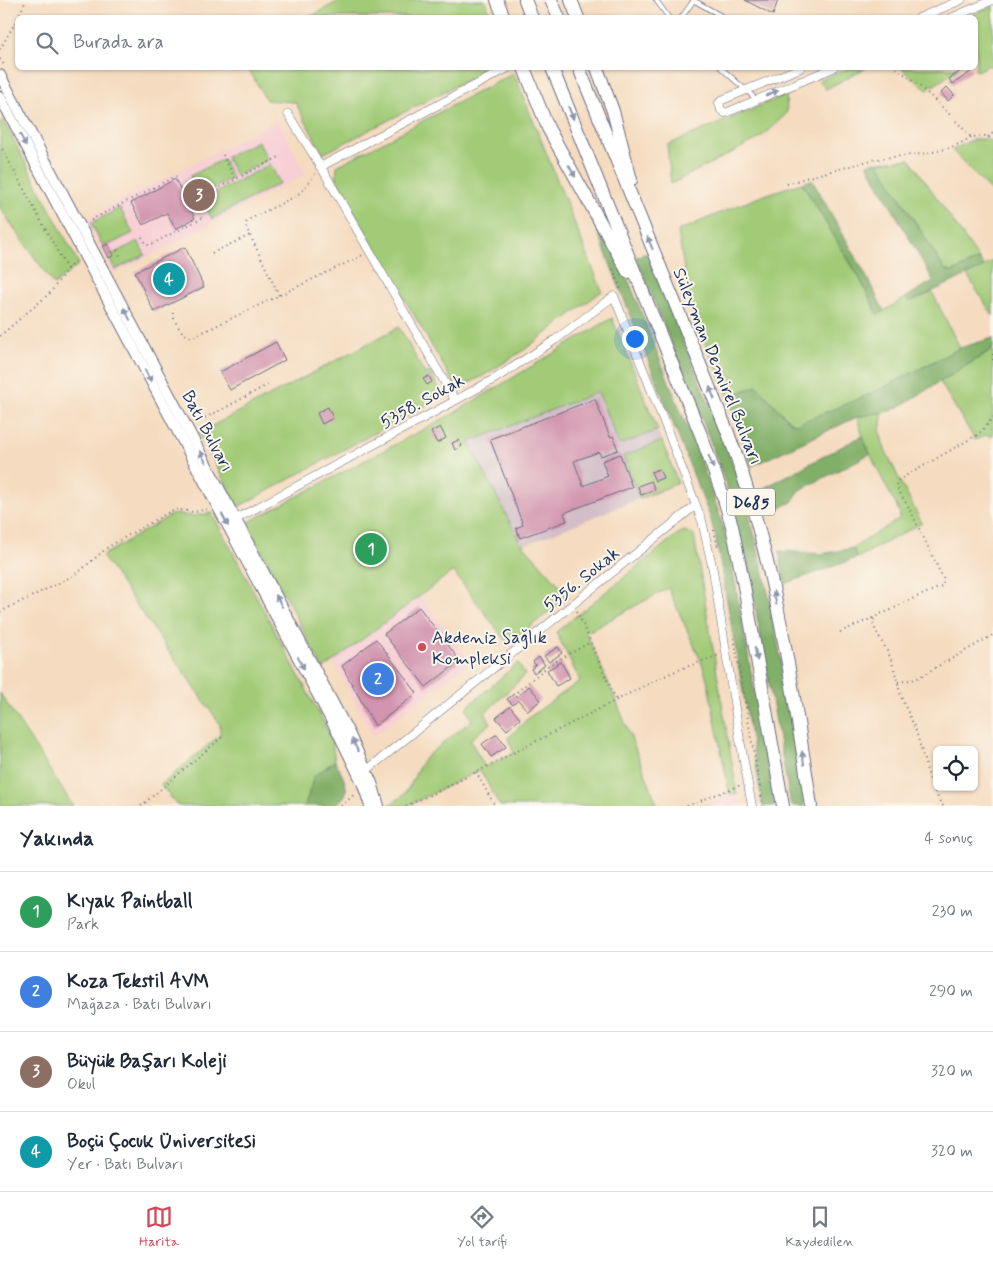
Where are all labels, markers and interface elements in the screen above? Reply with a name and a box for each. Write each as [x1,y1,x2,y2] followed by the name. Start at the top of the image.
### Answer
[15,15,978,70] search box
[33,29,61,57] icon: search
[73,30,164,55] text: Burada ara
[765,89,780,97] one-way arrow
[567,106,575,120] one-way arrow
[19,133,27,147] one-way arrow
[568,164,576,178] one-way arrow
[183,176,215,214] pin: 3
[646,235,653,250] one-way arrow
[153,260,185,298] pin: 4
[667,264,768,468] street label: Süleyman Demirel Bulvarı
[123,307,131,321] one-way arrow
[622,326,648,352] your location
[144,369,153,383] one-way arrow
[376,369,469,435] street label: 5358. Sokak
[176,386,239,477] street label: Batı Bulvarı
[707,386,715,400] one-way arrow
[199,450,207,465] one-way arrow
[708,455,715,470] one-way arrow
[727,488,775,516] road number: D685
[221,512,229,527] one-way arrow
[355,530,387,568] pin: 1
[538,542,625,618] street label: 5356. Sokak
[771,590,779,605] one-way arrow
[275,594,283,608] one-way arrow
[432,626,547,671] place label: Akdeniz Sağlık Kompleksi
[416,641,428,653] marker: Akdeniz Sağlık Kompleksi
[753,647,761,663] one-way arrow
[297,656,305,670] one-way arrow
[362,660,394,698] pin: 2
[351,737,359,752] one-way arrow
[933,746,978,791] map controls
[933,746,978,791] button: locate
[799,749,807,765] one-way arrow
[20,825,94,853] text: Yakında
[924,828,973,849] text: 4 sonuç
[67,889,192,914] text: Kıyak Paintball
[32,901,40,922] text: 1
[932,901,973,922] text: 230 m
[67,914,99,935] text: Park
[67,969,209,994] text: Koza Tekstil AVM
[32,981,40,1002] text: 2
[929,981,973,1002] text: 290 m
[67,994,212,1015] text: Mağaza · Batı Bulvarı
[67,1049,227,1074] text: Büyük Başarı Koleji
[32,1061,40,1082] text: 3
[931,1061,973,1082] text: 320 m
[67,1074,95,1095] text: Okul
[67,1129,256,1154] text: Boçü Çocuk Üniversitesi
[31,1141,41,1162] text: 4
[931,1141,973,1162] text: 320 m
[67,1154,183,1175] text: Yer · Batı Bulvarı
[139,1203,179,1251] tab: Harita
[457,1203,507,1251] tab: Yol tarifi
[785,1203,854,1251] tab: Kaydedilen

